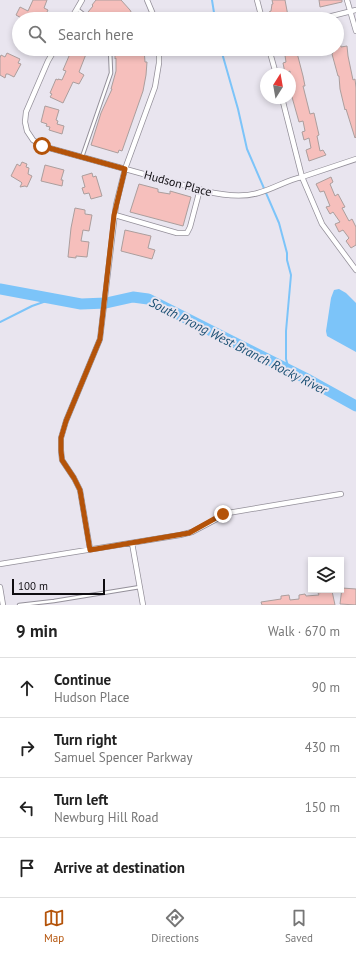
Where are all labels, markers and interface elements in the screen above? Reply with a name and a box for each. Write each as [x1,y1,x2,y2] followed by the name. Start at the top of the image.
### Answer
[12,12,344,56] search box
[26,23,48,45] icon: search
[58,25,134,44] text: Search here
[260,68,296,104] north arrow
[33,137,51,155] route start
[142,167,214,199] street label: Hudson Place
[146,294,330,399] water label: South Prong West Branch Rocky River
[214,505,232,523] route end
[308,557,344,593] map controls
[308,557,344,593] button: layers
[12,577,105,596] scale bar
[18,579,48,593] text: 100 m
[16,620,57,642] text: 9 min
[268,623,340,640] text: Walk · 670 m
[54,670,111,689] text: Continue
[16,677,38,699] icon: ahead
[312,679,340,696] text: 90 m
[54,689,129,706] text: Hudson Place
[54,730,117,749] text: Turn right
[16,737,38,759] icon: right
[305,739,340,756] text: 430 m
[54,749,192,766] text: Samuel Spencer Parkway
[54,790,108,809] text: Turn left
[16,797,38,819] icon: left
[305,799,340,816] text: 150 m
[54,809,158,826] text: Newburg Hill Road
[16,857,38,879] icon: arrive
[54,858,185,877] text: Arrive at destination
[43,907,65,945] tab: Map
[151,907,199,945] tab: Directions
[285,907,313,945] tab: Saved

